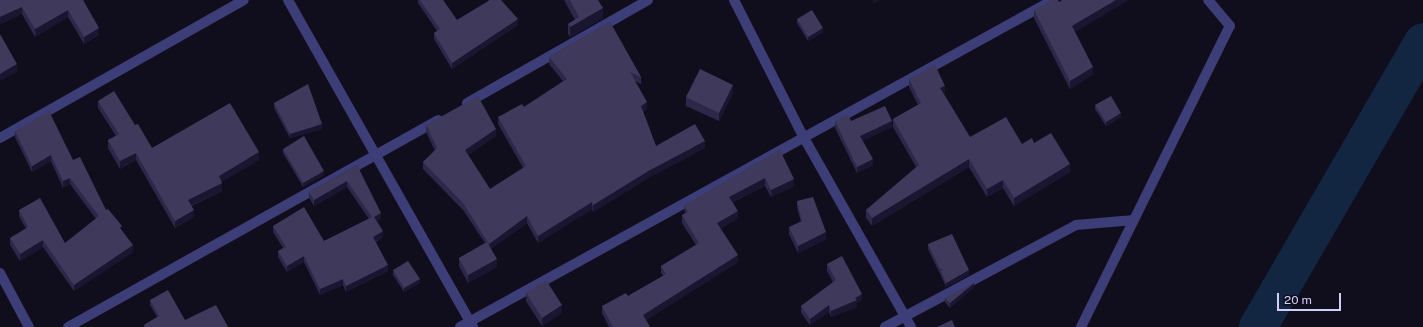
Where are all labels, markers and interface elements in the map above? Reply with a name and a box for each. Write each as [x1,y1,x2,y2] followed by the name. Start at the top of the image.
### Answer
[1279,285,1343,311] scale bar
[1284,293,1312,307] text: 20 m

